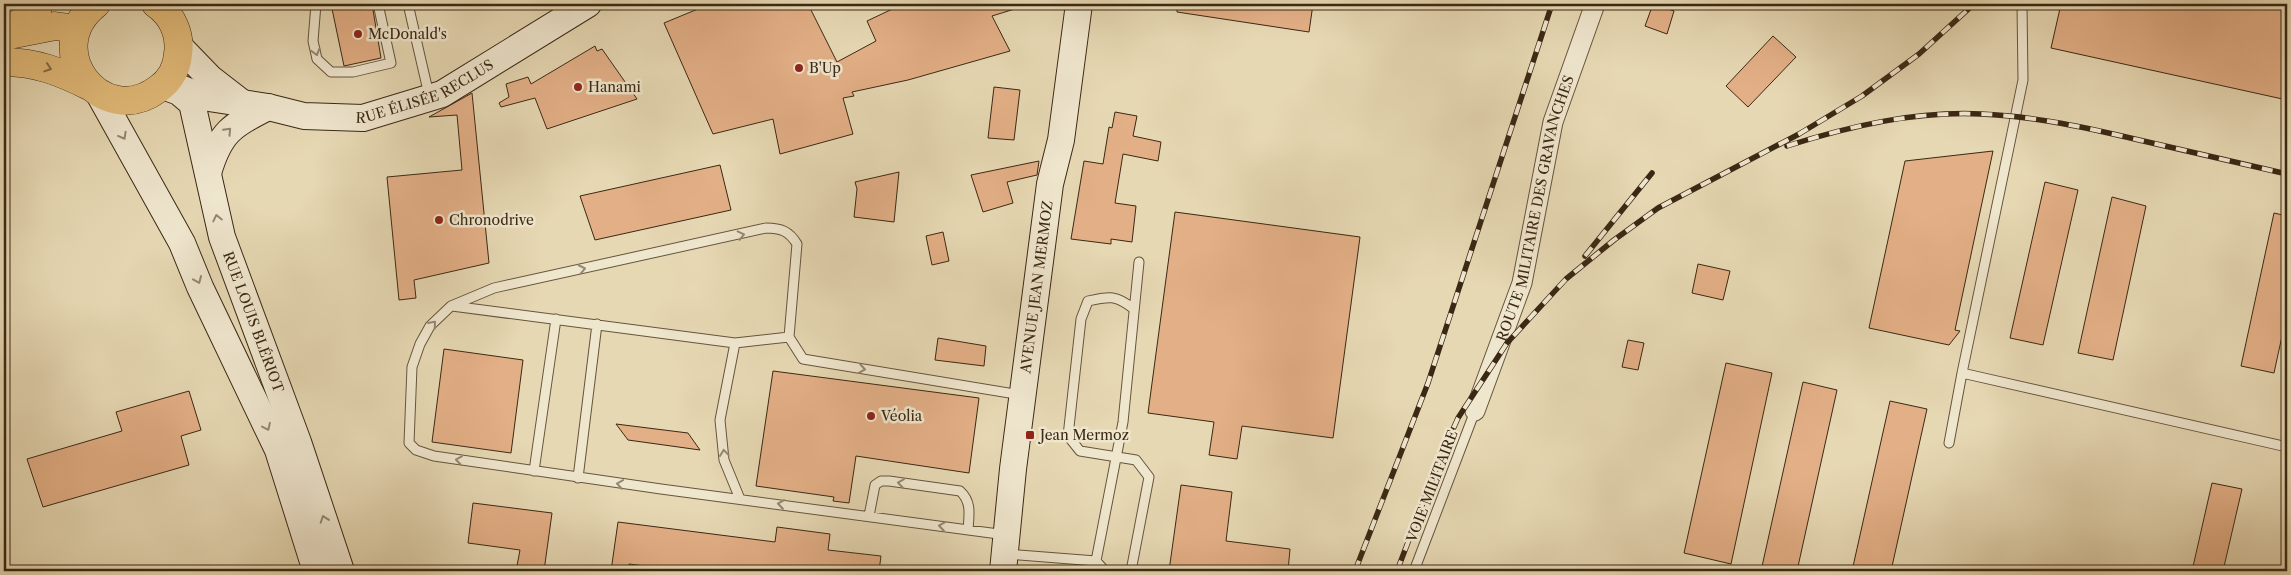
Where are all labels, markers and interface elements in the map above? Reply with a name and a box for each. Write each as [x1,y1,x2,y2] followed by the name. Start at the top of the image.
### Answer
[368,25,447,43] place label: McDonald's
[352,28,364,40] marker: McDonald's
[310,48,321,56] one-way arrow
[355,55,497,127] street label: RUE ÉLISÉE RECLUS
[809,59,841,77] place label: B'Up
[43,62,52,72] one-way arrow
[793,62,805,74] marker: B'Up
[1492,73,1578,344] street label: ROUTE MILITAIRE DES GRAVANCHES
[588,78,641,96] place label: Hanami
[572,81,584,93] marker: Hanami
[222,128,231,137] one-way arrow
[117,131,127,140] one-way arrow
[1016,199,1057,376] street label: AVENUE JEAN MERMOZ
[449,211,534,229] place label: Chronodrive
[213,213,223,222] one-way arrow
[433,214,445,226] marker: Chronodrive
[737,230,746,241] one-way arrow
[219,249,288,395] street label: RUE LOUIS BLÉRIOT
[578,264,587,275] one-way arrow
[191,275,202,284] one-way arrow
[427,320,436,329] one-way arrow
[859,363,867,374] one-way arrow
[880,407,923,425] place label: Véolia
[865,410,877,422] marker: Véolia
[261,422,271,431] one-way arrow
[1038,426,1129,444] place label: Jean Mermoz
[1402,427,1462,546] street label: VOIE MILITAIRE
[1024,429,1036,441] marker: Jean Mermoz
[719,449,730,457] one-way arrow
[455,455,463,466] one-way arrow
[897,478,906,488] one-way arrow
[616,479,624,489] one-way arrow
[777,499,785,510] one-way arrow
[320,516,330,524] one-way arrow
[938,522,946,532] one-way arrow

